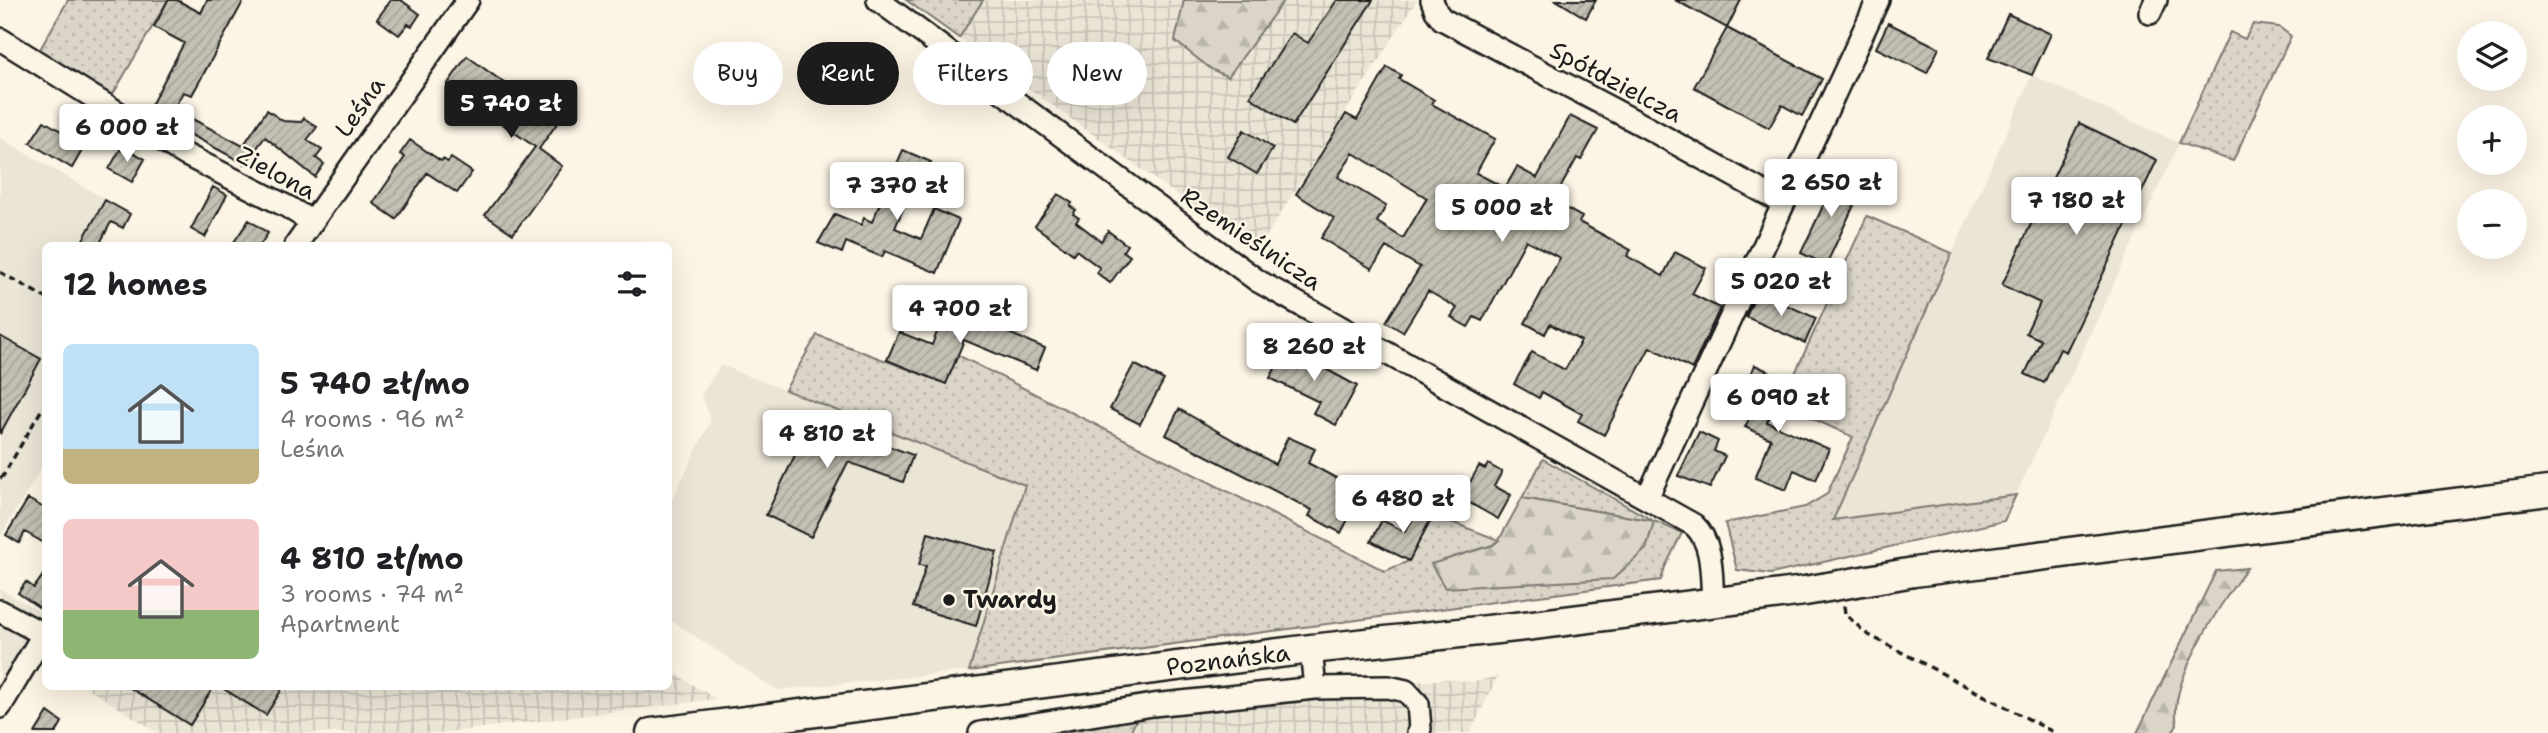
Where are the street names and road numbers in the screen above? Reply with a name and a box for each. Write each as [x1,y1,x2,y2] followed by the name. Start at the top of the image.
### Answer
[1544,34,1688,130] street label: Spółdzielcza
[328,70,392,144] street label: Leśna
[231,139,321,207] street label: Zielona
[1174,180,1328,298] street label: Rzemieślnicza
[1164,637,1292,683] street label: Poznańska

